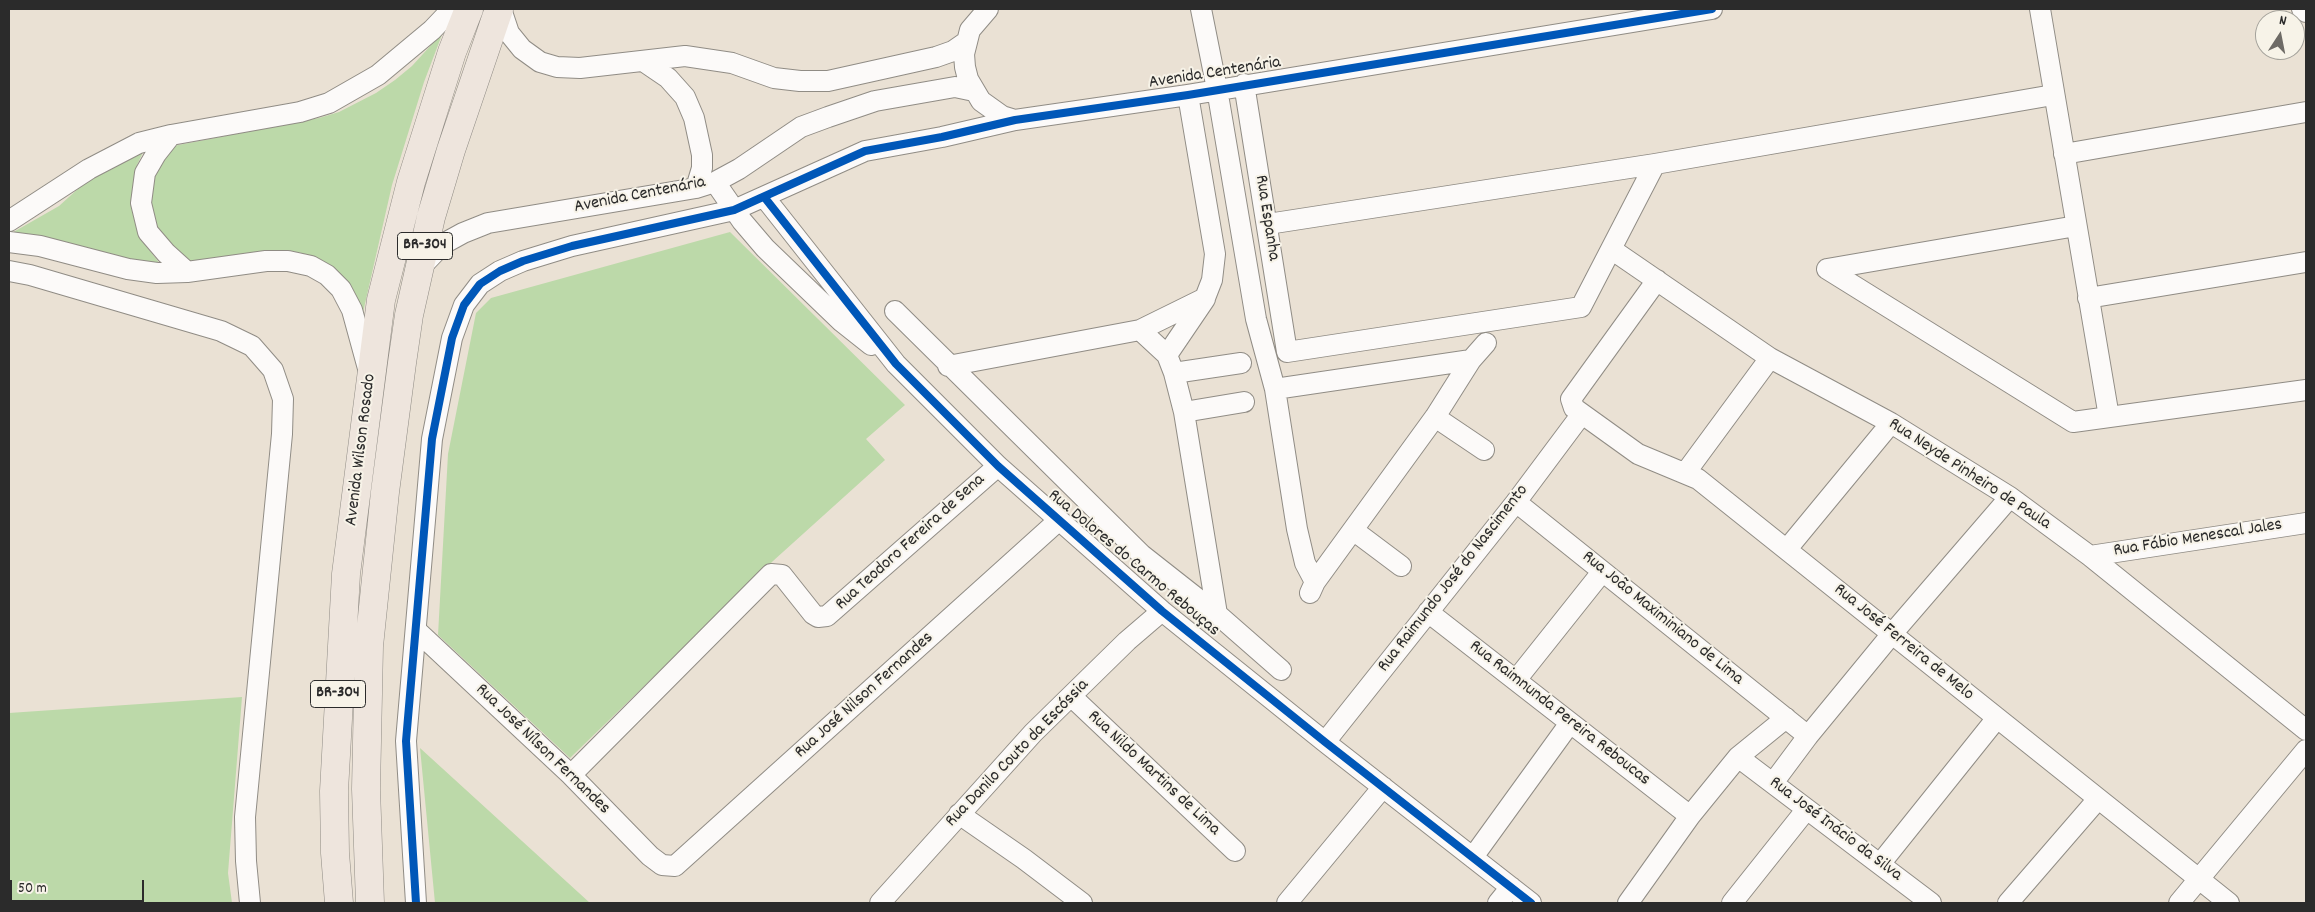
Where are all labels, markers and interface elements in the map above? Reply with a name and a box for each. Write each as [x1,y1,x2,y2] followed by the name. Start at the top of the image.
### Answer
[2255,10,2305,60] north arrow
[2277,11,2288,32] text: N
[1147,53,1283,95] street label: Avenida Centenária
[573,173,707,219] street label: Avenida Centenária
[1249,174,1283,262] street label: Rua Espanha
[398,232,452,260] road number: BR-304
[342,373,382,527] street label: Avenida Wilson Rosado
[1884,414,2054,536] street label: Rua Neyde Pinheiro de Paula
[832,470,990,616] street label: Rua Teodoro Fereira de Sena
[1374,481,1534,677] street label: Rua Raimundo José do Nascimento
[1043,486,1223,642] street label: Rua Dolores do Carmo Rebouças
[2112,515,2284,563] street label: Rua Fábio Menescal Jales
[1577,547,1747,691] street label: Rua João Maximiniano de Lima
[1829,580,1977,706] street label: Rua José Ferreira de Melo
[791,628,939,764] street label: Rua José Nilson Fernandes
[1464,637,1654,791] street label: Rua Raimnunda Pereira Reboucas
[942,676,1094,832] street label: Rua Danilo Couto da Escóssia
[470,680,614,820] street label: Rua José Nílson Fernandes
[310,681,366,708] road number: BR-304
[1082,707,1224,841] street label: Rua Nildo Martins de Lima
[1764,773,1906,887] street label: Rua José Inácio da Silva
[12,870,146,902] scale bar
[18,878,47,900] text: 50 m

